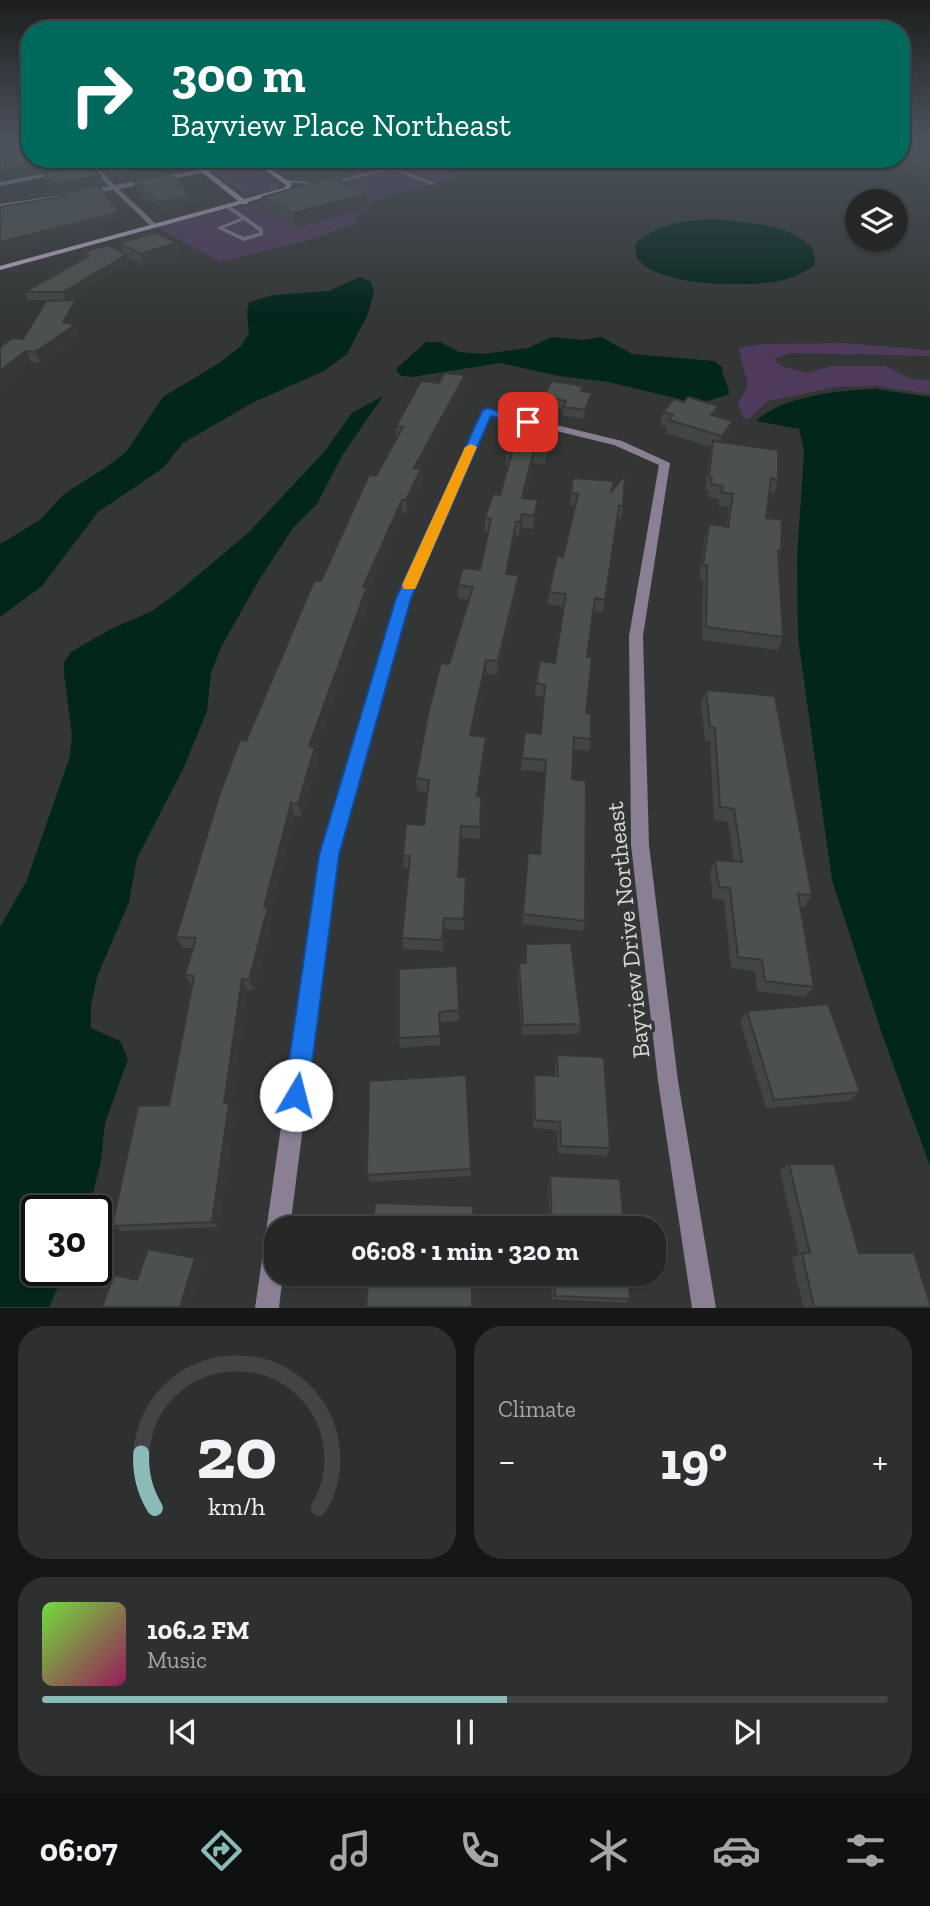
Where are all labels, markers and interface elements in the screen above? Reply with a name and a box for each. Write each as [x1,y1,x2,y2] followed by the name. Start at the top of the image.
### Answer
[171,46,306,105] text: 300 m
[56,49,147,140] icon: right
[171,106,511,144] text: Bayview Place Northeast
[845,189,908,252] map controls
[845,189,908,252] button: layers
[498,392,558,452] pin
[509,403,547,441] icon: arrive
[600,801,655,1060] street label: Bayview Drive Northeast
[259,1058,333,1132] position arrow
[21,1195,112,1286] speed limit sign: 30
[351,1235,579,1267] text: 06:08 · 1 min · 320 m
[498,1395,576,1423] text: Climate
[196,1410,278,1498] text: 20
[660,1430,727,1492] text: 19°
[498,1438,516,1484] text: −
[872,1438,888,1484] text: +
[208,1491,266,1521] text: km/h
[147,1614,249,1646] text: 106.2 FM
[147,1646,207,1674] text: Music
[164,1713,202,1751] icon: previous
[446,1713,484,1751] icon: pause
[728,1713,766,1751] icon: next
[197,1826,246,1875] icon: directions
[326,1826,375,1875] icon: music
[455,1826,504,1875] icon: phone
[584,1826,633,1875] icon: climate
[712,1826,761,1875] icon: car
[841,1826,890,1875] icon: filters
[40,1831,118,1869] text: 06:07

